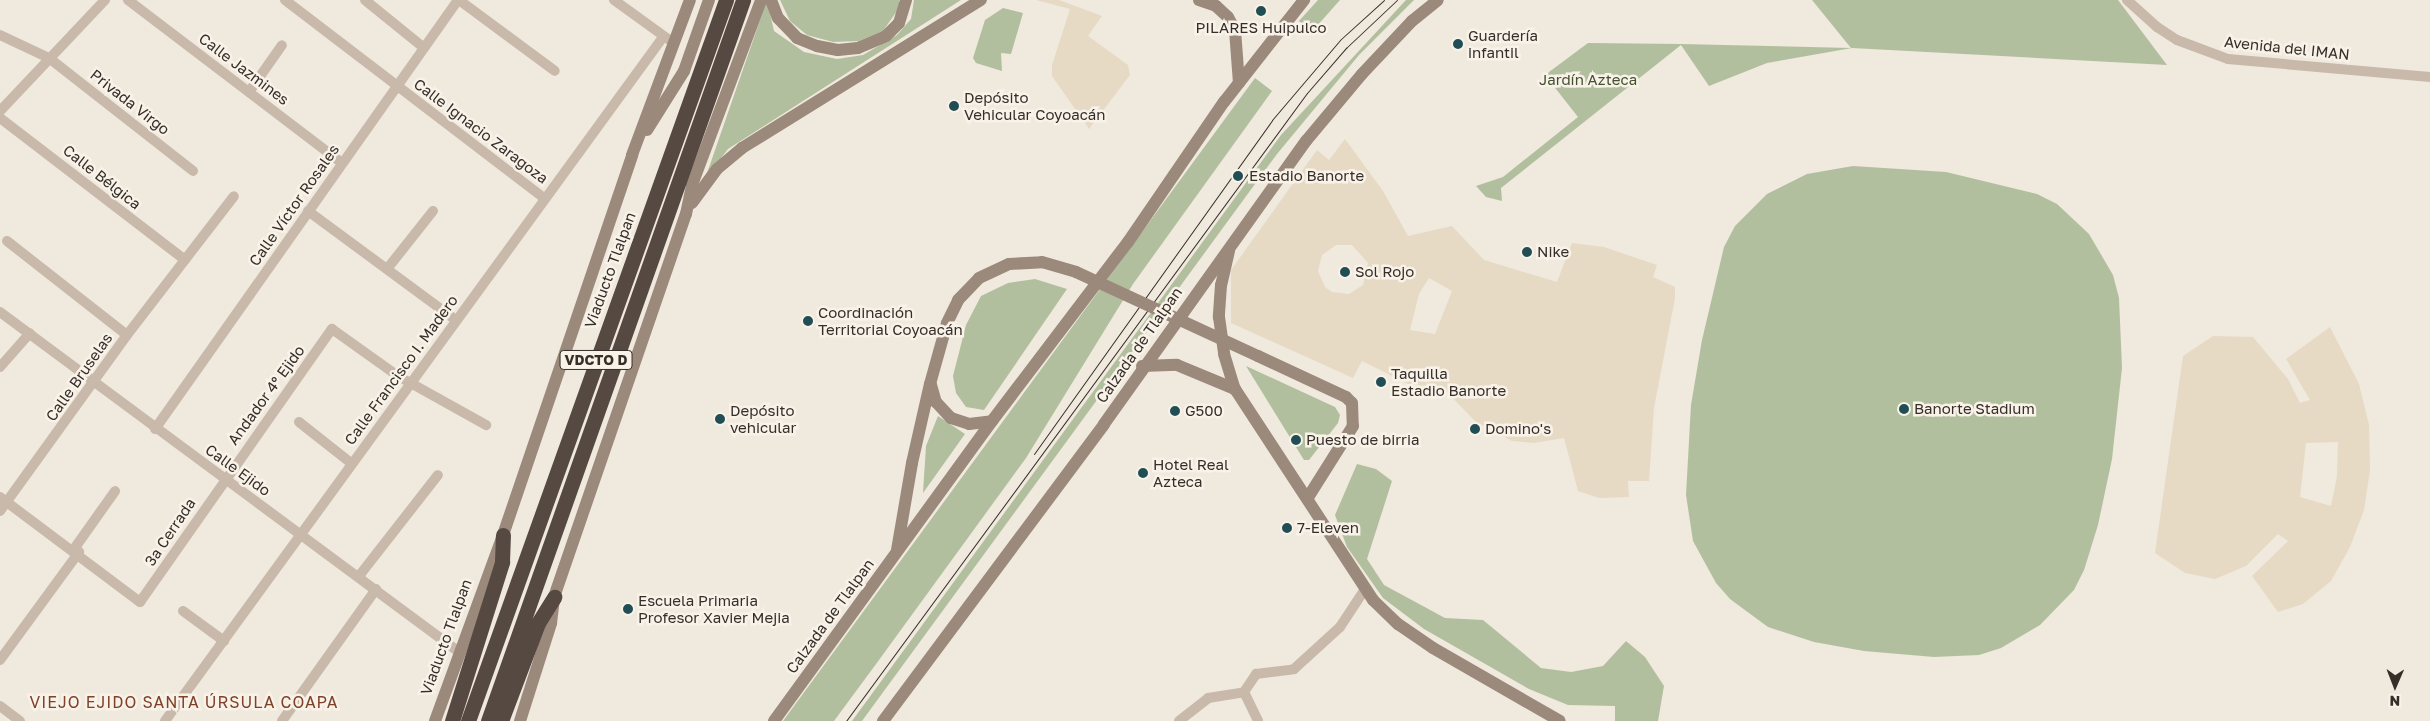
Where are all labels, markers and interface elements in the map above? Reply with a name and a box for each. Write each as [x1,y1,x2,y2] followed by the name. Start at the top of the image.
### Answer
[1255,5,1267,17] marker: PILARES Huipulco
[1196,19,1326,37] place label: PILARES Huipulco
[1468,26,1538,61] place label: Guardería infantil
[195,29,293,109] street label: Calle Jazmines
[2223,32,2351,64] street label: Avenida del IMAN
[1452,38,1464,50] marker: Guardería infantil
[87,65,173,139] street label: Privada Virgo
[1539,71,1637,89] park label: Jardín Azteca
[410,75,552,187] street label: Calle Ignacio Zaragoza
[964,88,1106,123] place label: Depósito Vehicular Coyoacán
[948,100,960,112] marker: Depósito Vehicular Coyoacán
[59,141,145,213] street label: Calle Bélgica
[245,141,343,269] street label: Calle Víctor Rosales
[1249,167,1364,185] place label: Estadio Banorte
[1231,169,1245,183] marker: Estadio Banorte
[581,210,639,330] street label: Viaducto Tlalpan
[1537,243,1569,261] place label: Nike
[1521,246,1533,258] marker: Nike
[1355,263,1414,281] place label: Sol Rojo
[1339,266,1351,278] marker: Sol Rojo
[1092,284,1186,406] street label: Calzada de Tlalpan
[341,292,461,448] street label: Calle Francisco I. Madero
[818,303,963,338] place label: Coordinación Territorial Coyoacán
[802,315,814,327] marker: Coordinación Territorial Coyoacán
[42,329,116,425] street label: Calle Bruselas
[224,342,308,448] street label: Andador 4º Ejido
[558,348,634,372] road number: VDCTO D
[1391,364,1506,399] place label: Taquilla Estadio Banorte
[1375,376,1387,388] marker: Taquilla Estadio Banorte
[1914,400,2035,418] place label: Banorte Stadium
[730,401,796,436] place label: Depósito vehicular
[1185,402,1223,420] place label: G500
[1898,403,1910,415] marker: Banorte Stadium
[1169,405,1181,417] marker: G500
[714,413,726,425] marker: Depósito vehicular
[1485,420,1551,438] place label: Domino's
[1469,423,1481,435] marker: Domino's
[1306,431,1419,449] place label: Puesto de birria
[1290,434,1302,446] marker: Puesto de birria
[202,440,274,500] street label: Calle Ejido
[1153,455,1229,490] place label: Hotel Real Azteca
[1137,467,1149,479] marker: Hotel Real Azteca
[141,495,199,569] street label: 3ª Cerrada
[1297,519,1359,537] place label: 7-Eleven
[1281,522,1293,534] marker: 7-Eleven
[782,555,878,677] street label: Calzada de Tlalpan
[417,577,475,697] street label: Viaducto Tlalpan
[638,591,790,626] place label: Escuela Primaria Profesor Xavier Mejia
[622,603,634,615] marker: Escuela Primaria Profesor Xavier Mejia
[2370,661,2420,711] north arrow
[26,692,342,712] district label: VIEJO EJIDO SANTA ÚRSULA COAPA
[2389,693,2400,710] text: N

